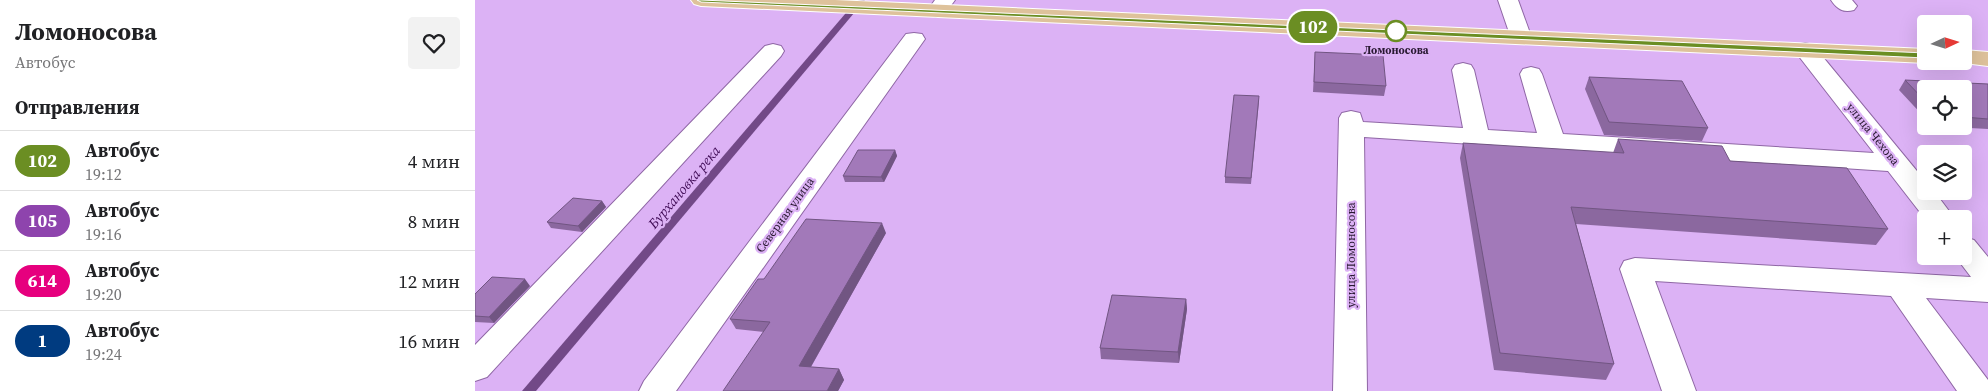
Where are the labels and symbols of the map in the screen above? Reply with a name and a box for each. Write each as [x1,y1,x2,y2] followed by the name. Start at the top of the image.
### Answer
[1284,11,1342,43] line badge: 102
[1917,15,1973,70] north arrow
[1385,20,1407,42] marker: Ломоносова
[1363,43,1429,58] place label: Ломоносова
[1843,99,1904,169] street label: улица Чехова
[643,141,725,234] water label: Бурхановка река
[752,173,818,256] street label: Северная улица
[1343,201,1359,308] street label: улица Ломоносова

